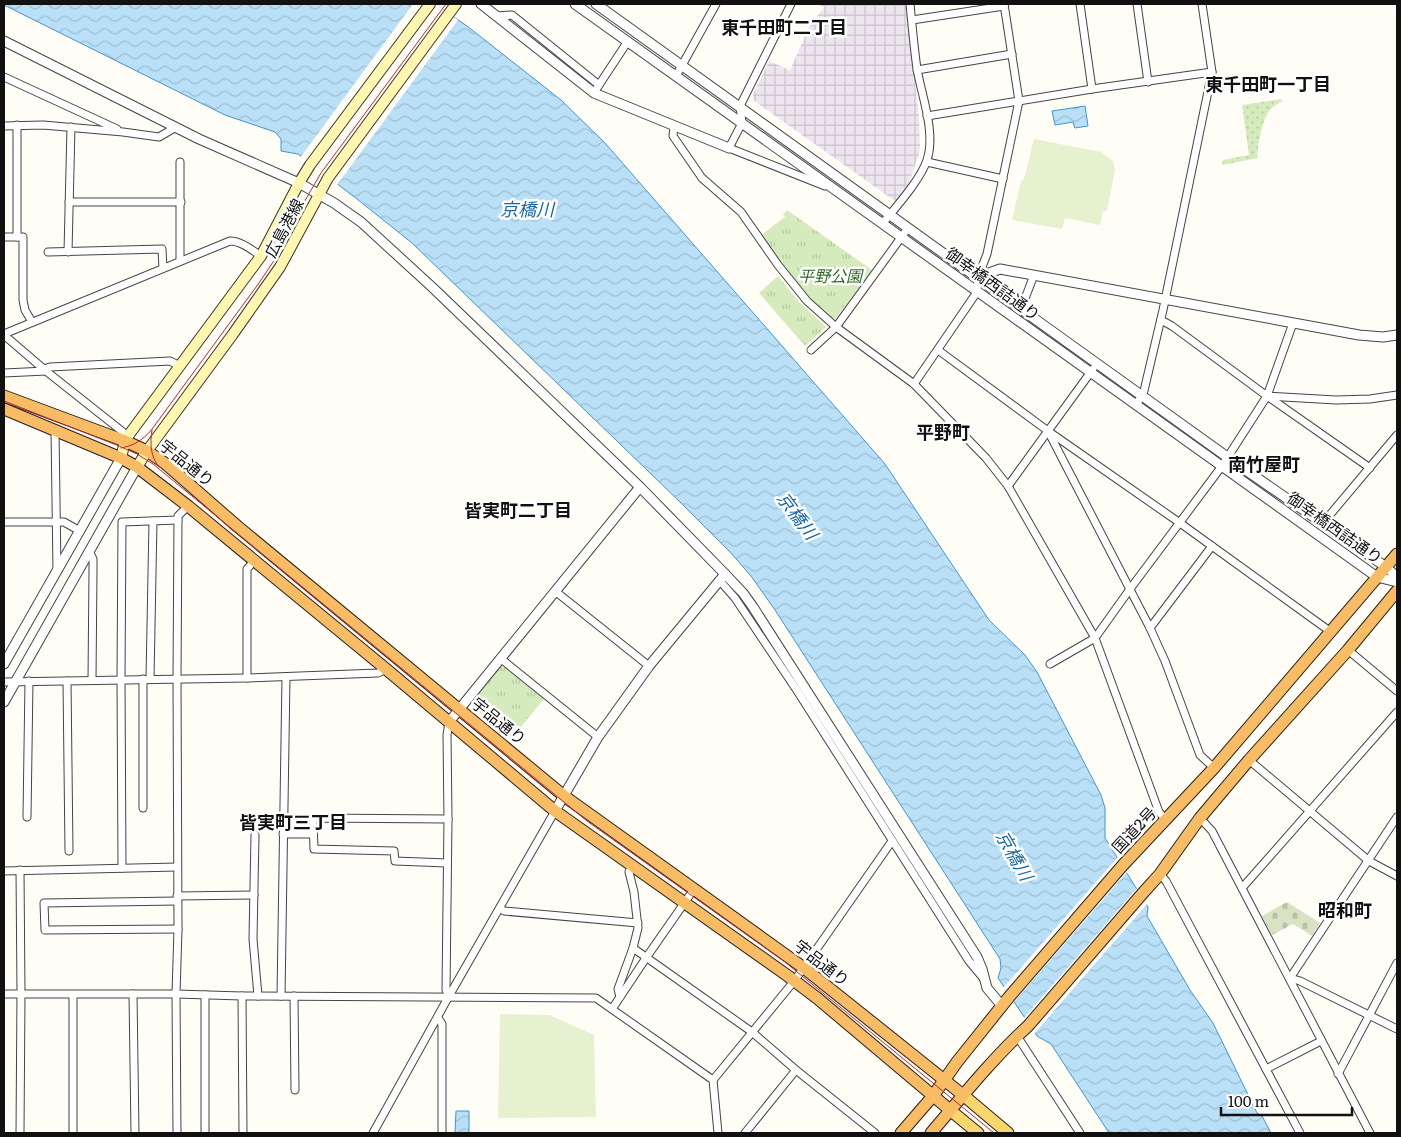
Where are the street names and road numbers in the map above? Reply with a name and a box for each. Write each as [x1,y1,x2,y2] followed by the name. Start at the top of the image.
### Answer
[257,194,309,261] street label: 広島港線
[941,241,1046,326] street label: 御幸橋西詰通り
[155,433,220,492] street label: 宇品通り
[1283,485,1388,569] street label: 御幸橋西詰通り
[467,691,532,750] street label: 宇品通り
[1105,801,1161,858] street label: 国道2号
[790,933,855,991] street label: 宇品通り

